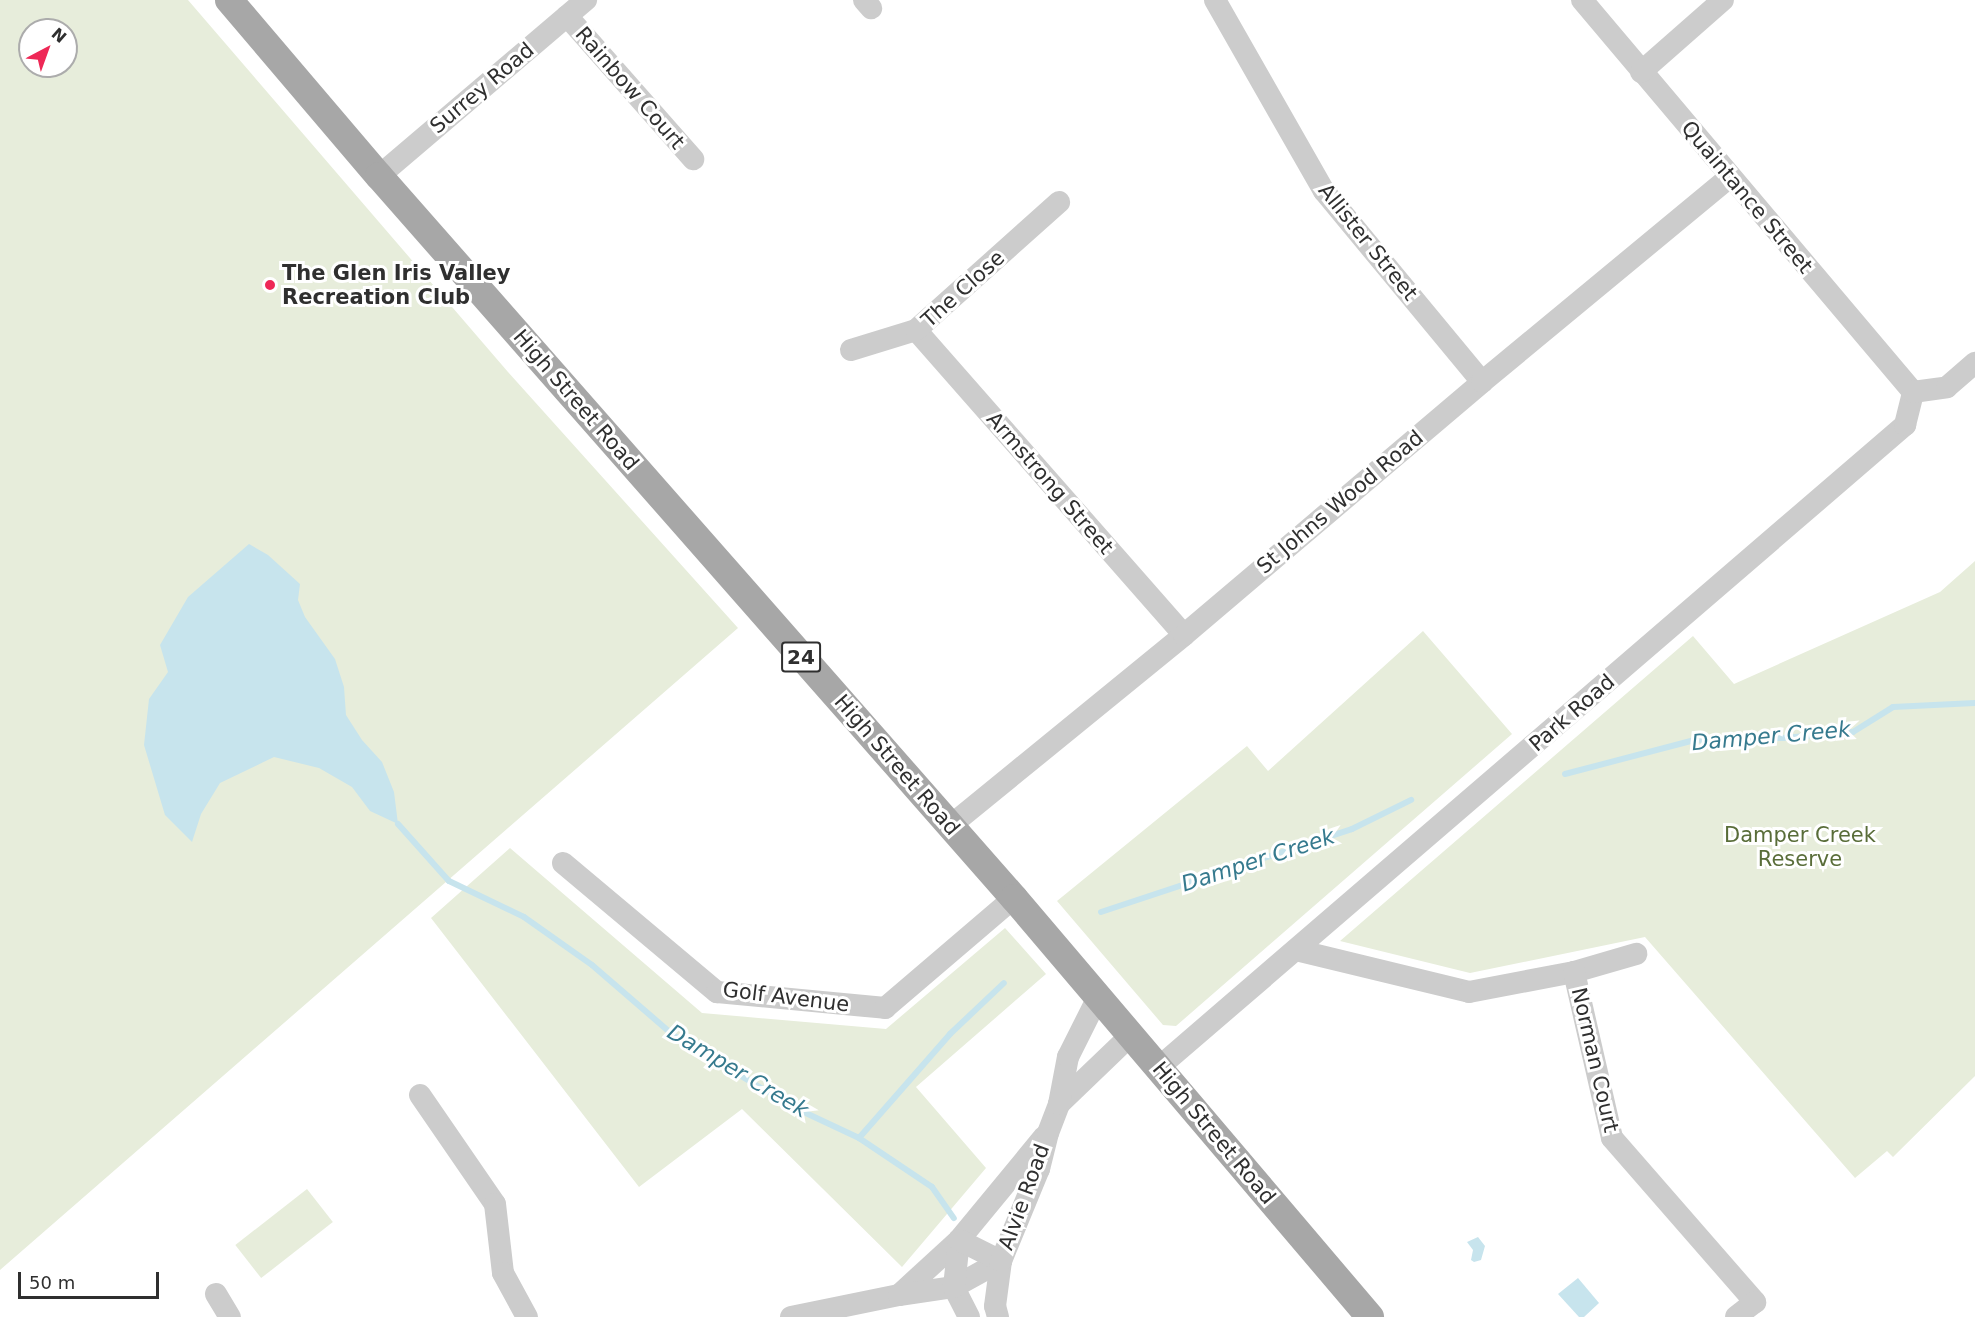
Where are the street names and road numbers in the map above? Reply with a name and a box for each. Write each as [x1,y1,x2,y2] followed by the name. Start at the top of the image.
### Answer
[570,22,690,154] street label: Rainbow Court
[425,37,539,139] street label: Surrey Road
[1676,116,1818,278] street label: Quaintance Street
[1313,178,1423,306] street label: Allister Street
[916,245,1010,333] street label: The Close
[508,325,644,475] street label: High Street Road
[981,407,1119,559] street label: Armstrong Street
[1252,425,1428,579] street label: St Johns Wood Road
[780,640,822,674] road number: 24
[1524,669,1620,757] street label: Park Road
[829,690,965,840] street label: High Street Road
[721,977,851,1017] street label: Golf Avenue
[1566,985,1624,1135] street label: Norman Court
[1147,1057,1281,1209] street label: High Street Road
[993,1141,1055,1253] street label: Alvie Road

